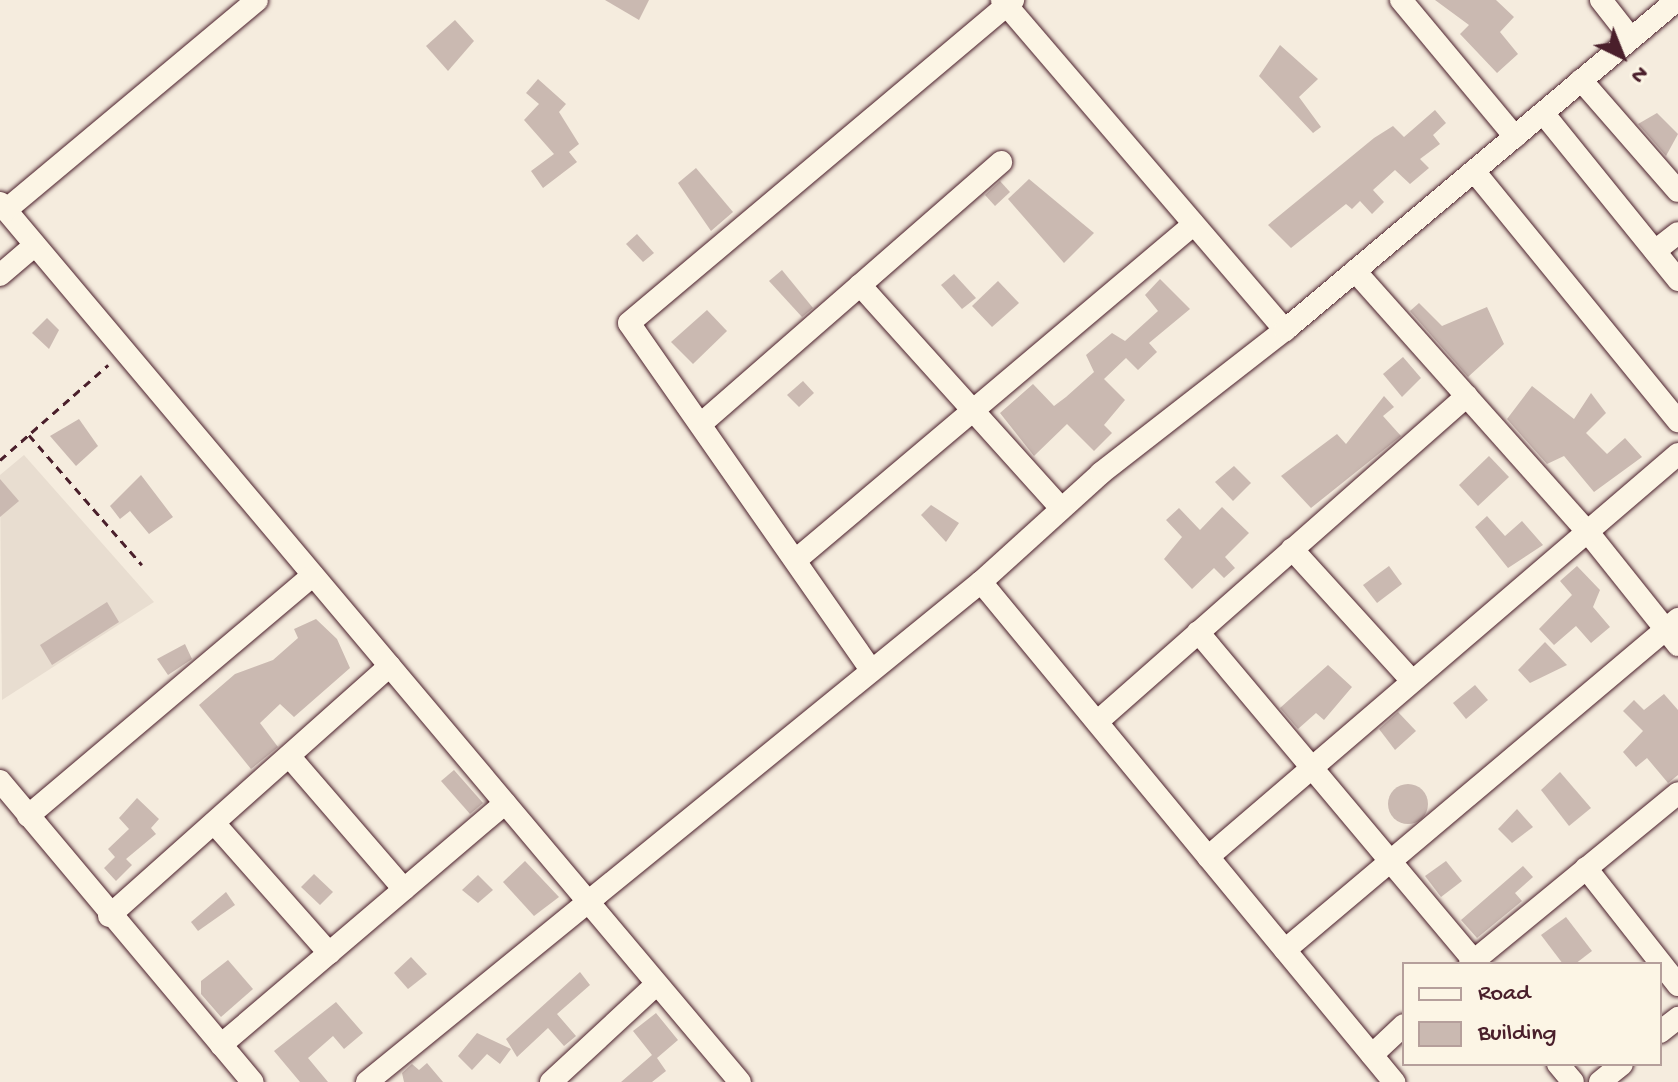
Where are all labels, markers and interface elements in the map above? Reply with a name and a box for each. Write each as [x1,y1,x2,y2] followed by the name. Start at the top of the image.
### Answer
[1582,16,1662,96] north arrow
[1624,59,1652,88] text: N
[1402,962,1662,1066] legend
[1478,980,1530,1009] text: Road
[1478,1020,1556,1049] text: Building

